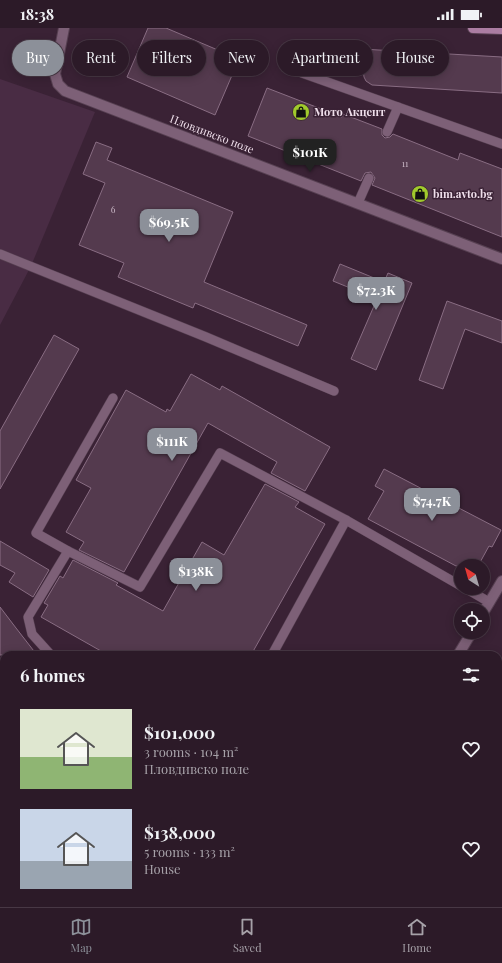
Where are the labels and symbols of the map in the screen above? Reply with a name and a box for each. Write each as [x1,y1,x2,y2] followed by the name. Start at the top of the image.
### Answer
[291,102,311,122] shop icon: Мото Акцент
[314,104,386,119] place label: Мото Акцент
[168,111,257,157] street label: Пловдивско поле
[282,139,338,173] pin: $101K
[402,157,409,169] house number: 11
[410,184,430,204] shop icon: bim.avto.bg
[433,186,493,201] place label: bim.avto.bg
[111,203,116,215] house number: 6
[136,209,202,243] pin: $69.5K
[343,277,409,311] pin: $72.3K
[144,428,200,462] pin: $111K
[399,488,465,522] pin: $74.7K
[168,558,224,592] pin: $138K
[454,559,490,595] north arrow

